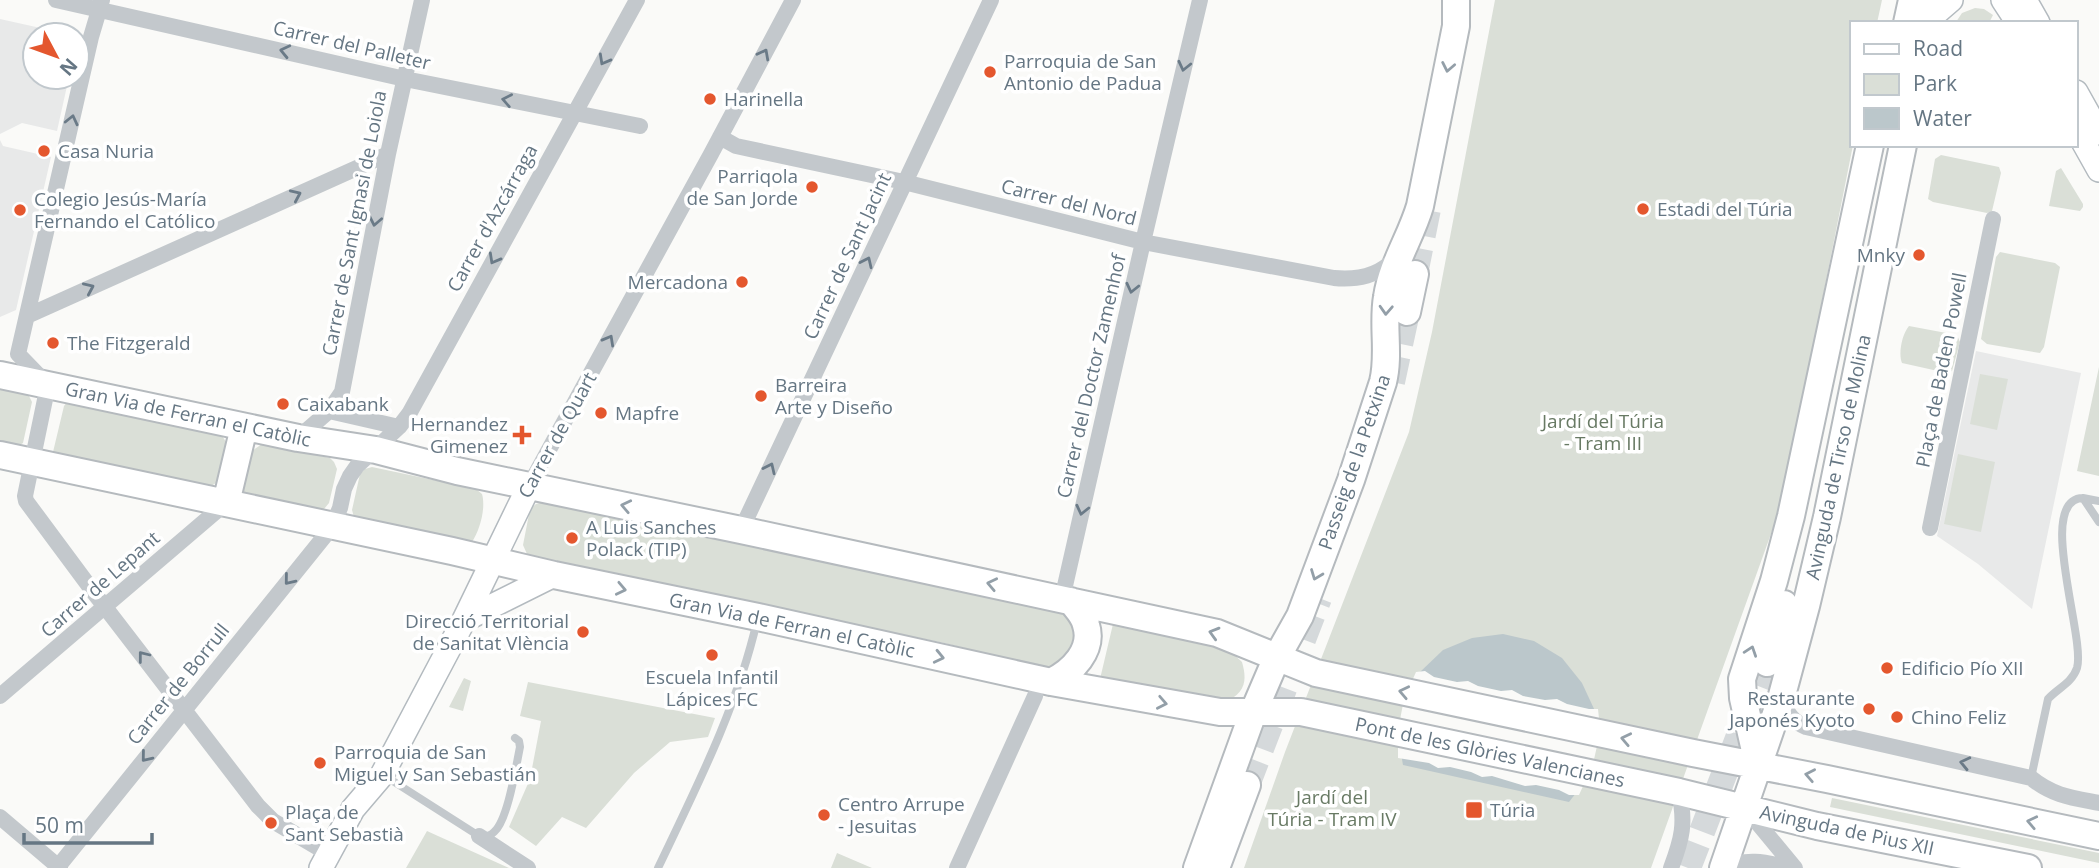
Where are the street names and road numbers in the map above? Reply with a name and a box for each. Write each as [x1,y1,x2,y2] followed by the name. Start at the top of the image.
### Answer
[271,14,434,76] street label: Carrer del Palleter
[316,88,392,358] street label: Carrer de Sant Ignasi de Loiola
[441,140,543,296] street label: Carrer d'Azcárraga
[797,168,897,344] street label: Carrer de Sant Jacint
[999,173,1139,231] street label: Carrer del Nord
[1050,250,1132,500] street label: Carrer del Doctor Zamenhof
[1909,270,1973,470] street label: Plaça de Baden Powell
[1799,332,1877,582] street label: Avinguda de Tirso de Molina
[512,367,602,503] street label: Carrer de Quart
[1312,371,1396,553] street label: Passeig de la Petxina
[63,375,313,453] street label: Gran Via de Ferran el Catòlic
[35,525,165,643] street label: Carrer de Lepant
[667,586,917,664] street label: Gran Via de Ferran el Catòlic
[121,618,235,750] street label: Carrer de Borrull
[1353,711,1627,793] street label: Pont de les Glòries Valencianes
[1757,799,1937,861] street label: Avinguda de Pius XII

